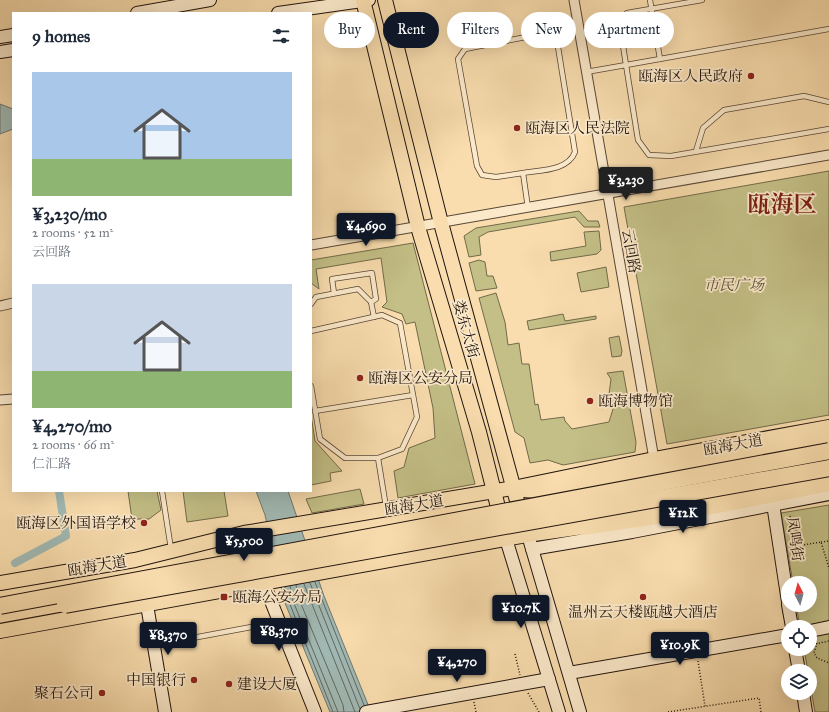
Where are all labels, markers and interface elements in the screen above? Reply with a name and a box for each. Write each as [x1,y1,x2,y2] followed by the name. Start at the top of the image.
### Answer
[324,12,375,48] chip: Buy
[383,12,439,48] chip: Rent
[447,12,513,48] chip: Filters
[521,12,576,48] chip: New
[584,12,674,48] chip: Apartment
[270,25,292,47] icon: filters
[32,26,90,47] text: 9 homes
[638,67,743,85] place label: 瓯海区人民政府
[746,71,756,81] marker: 瓯海区人民政府
[126,98,198,170] icon: home
[525,119,630,137] place label: 瓯海区人民法院
[512,123,522,133] marker: 瓯海区人民法院
[593,167,659,201] pin: ¥3,230
[608,172,644,188] text: ¥3,230
[748,190,817,218] district label: 瓯海区
[32,204,107,225] text: ¥3,230/mo
[333,213,399,247] pin: ¥4,690
[346,218,386,234] text: ¥4,690
[32,225,113,241] text: 2 rooms · 52 m²
[618,227,644,275] street label: 云回路
[32,244,71,260] text: 云回路
[704,276,766,294] park label: 市民广场
[449,298,483,360] street label: 娄东大街
[126,310,198,382] icon: home
[368,369,473,387] place label: 瓯海区公安分局
[355,373,365,383] marker: 瓯海区公安分局
[598,392,673,410] place label: 瓯海博物馆
[585,396,595,406] marker: 瓯海博物馆
[32,416,112,437] text: ¥4,270/mo
[702,431,764,459] street label: 瓯海大道
[32,437,114,453] text: 2 rooms · 66 m²
[32,456,71,472] text: 仁汇路
[383,491,445,519] street label: 瓯海大道
[659,500,707,534] pin: ¥12K
[668,505,698,521] text: ¥12K
[16,514,136,532] place label: 瓯海区外国语学校
[783,515,807,563] street label: 凤鸣街
[139,518,149,528] marker: 瓯海区外国语学校
[211,528,277,562] pin: ¥5,500
[225,533,263,549] text: ¥5,500
[66,552,128,580] street label: 瓯海大道
[781,576,817,612] north arrow
[781,576,817,700] map controls
[232,588,322,606] place label: 瓯海公安分局
[219,592,229,602] marker: 瓯海公安分局
[638,592,648,602] marker: 温州云天楼瓯越大酒店
[488,595,554,629] pin: ¥10.7K
[501,600,541,616] text: ¥10.7K
[568,603,718,621] place label: 温州云天楼瓯越大酒店
[246,618,312,652] pin: ¥8,370
[781,620,817,656] button: locate
[135,622,201,656] pin: ¥8,370
[260,623,298,639] text: ¥8,370
[149,627,187,643] text: ¥8,370
[647,632,713,666] pin: ¥10.9K
[660,637,700,653] text: ¥10.9K
[424,649,490,683] pin: ¥4,270
[437,654,477,670] text: ¥4,270
[781,664,817,700] button: layers
[126,671,186,689] place label: 中国银行
[189,675,199,685] marker: 中国银行
[237,675,297,693] place label: 建设大厦
[224,679,234,689] marker: 建设大厦
[34,684,94,702] place label: 聚石公司
[97,688,107,698] marker: 聚石公司

